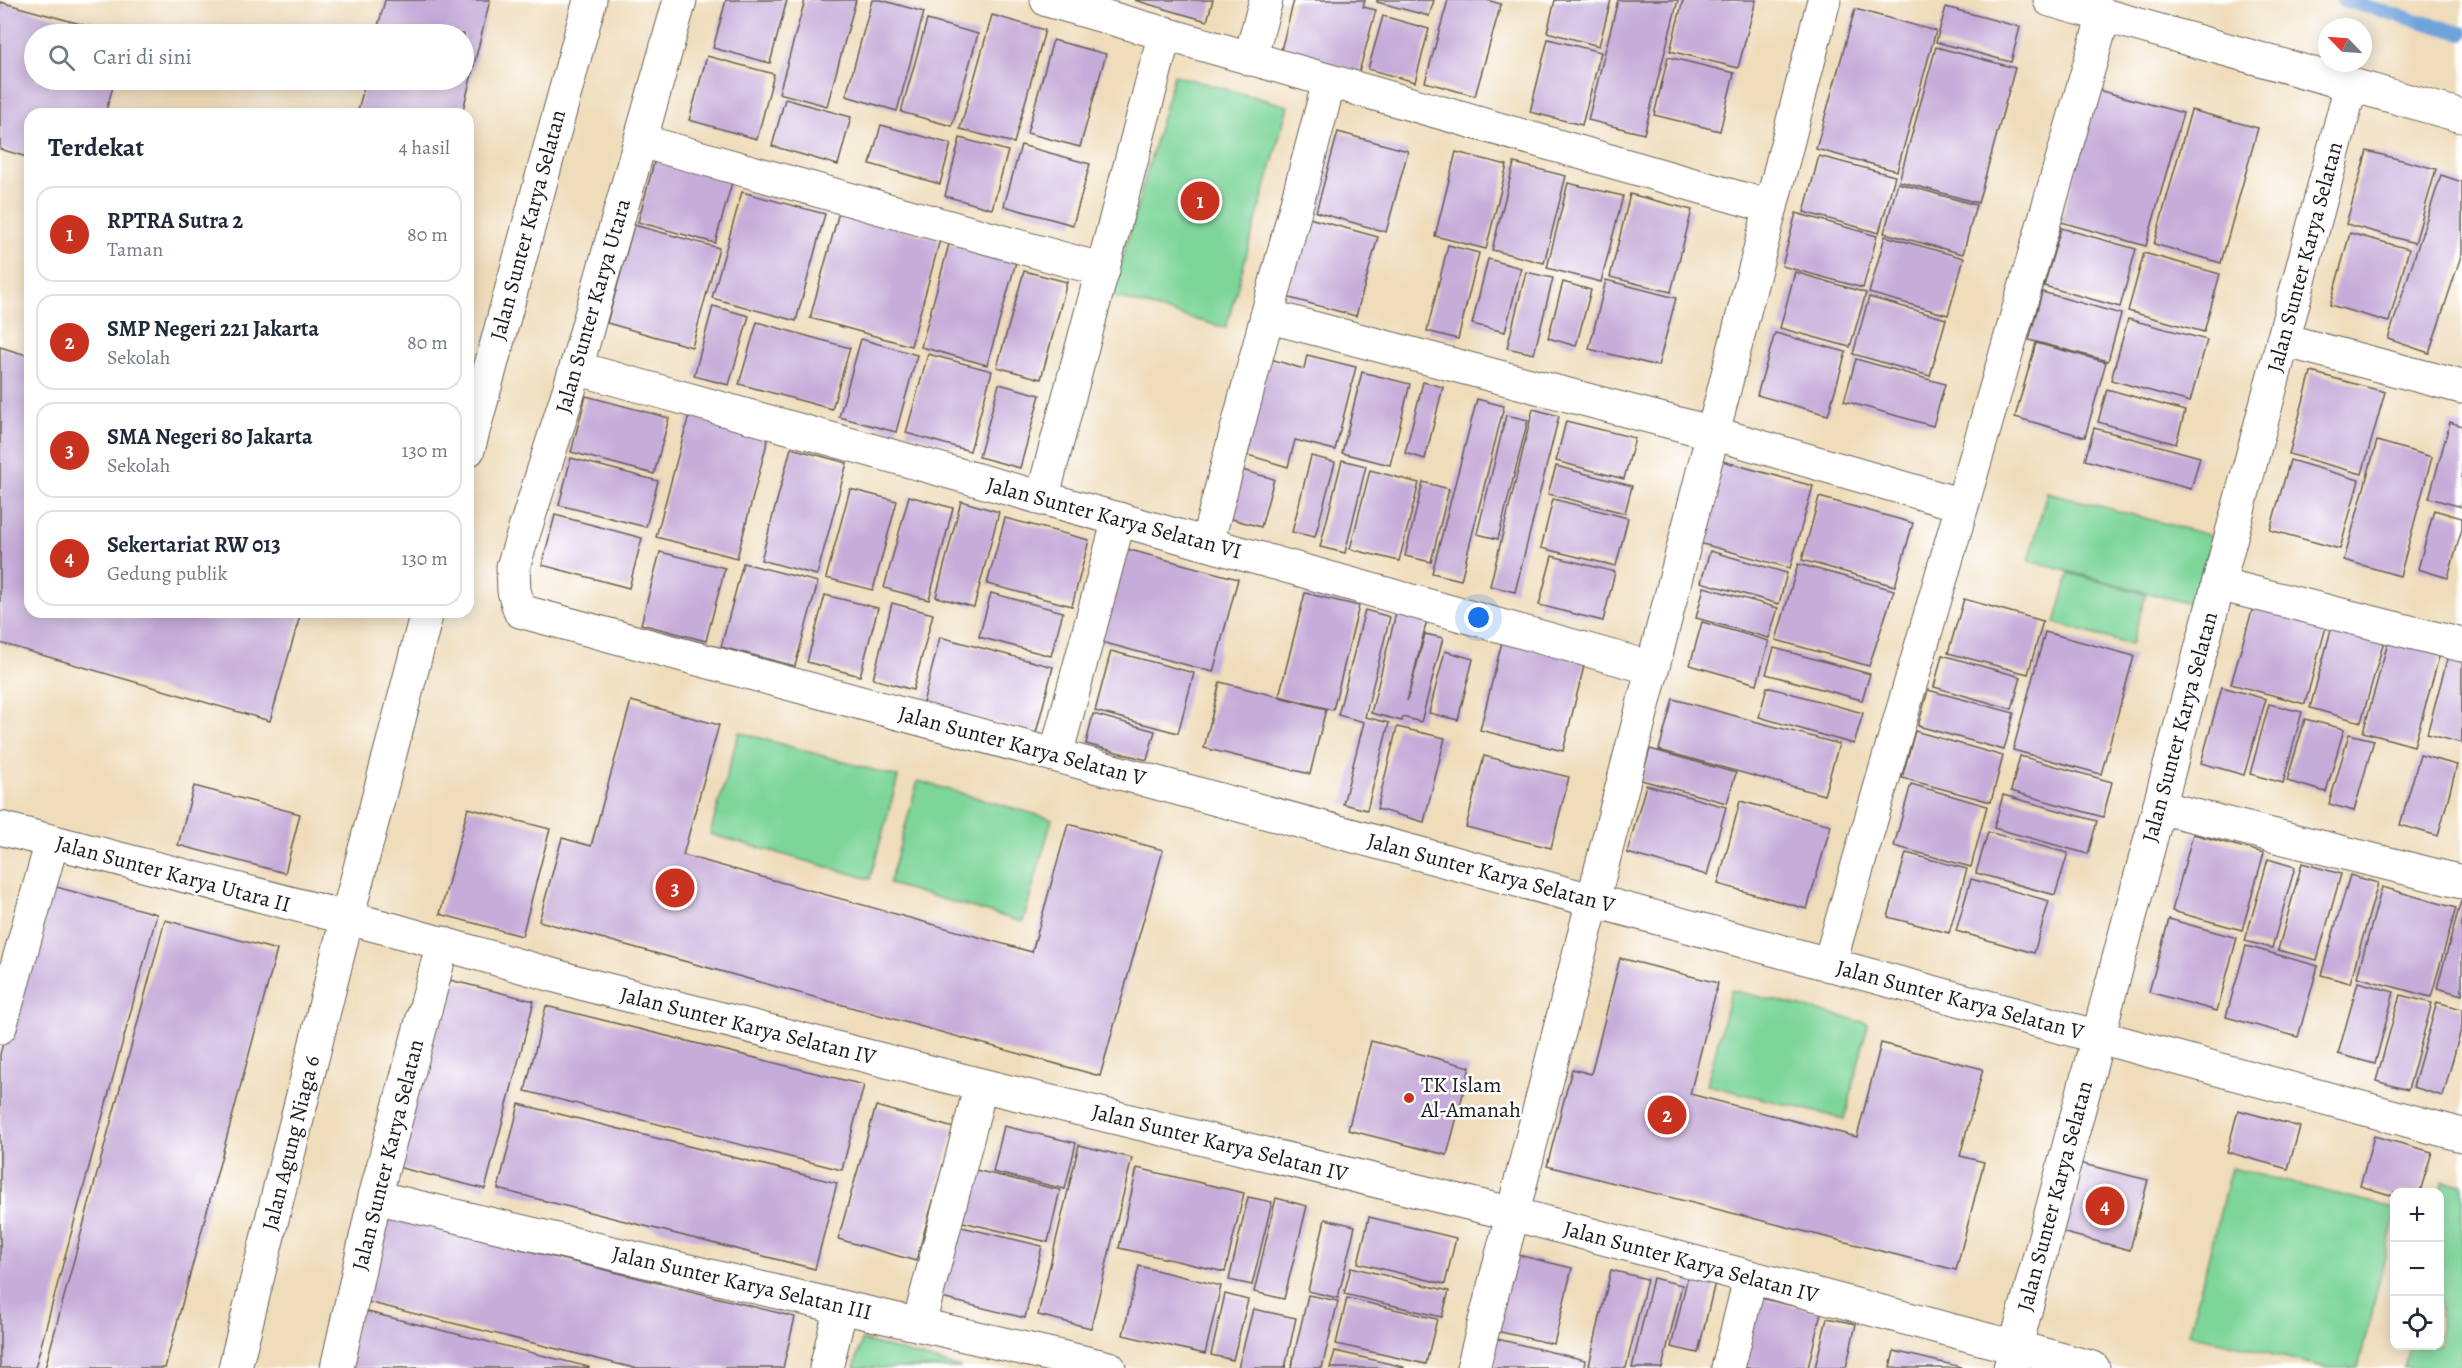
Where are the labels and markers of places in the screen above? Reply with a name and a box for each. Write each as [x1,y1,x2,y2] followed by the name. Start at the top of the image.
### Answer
[1180,178,1220,224] pin: 1
[656,866,694,910] pin: 3
[1420,1070,1521,1125] place label: TK Islam Al-Amanah
[1402,1091,1416,1105] marker: TK Islam Al-Amanah
[1648,1092,1686,1138] pin: 2
[2086,1184,2124,1228] pin: 4

